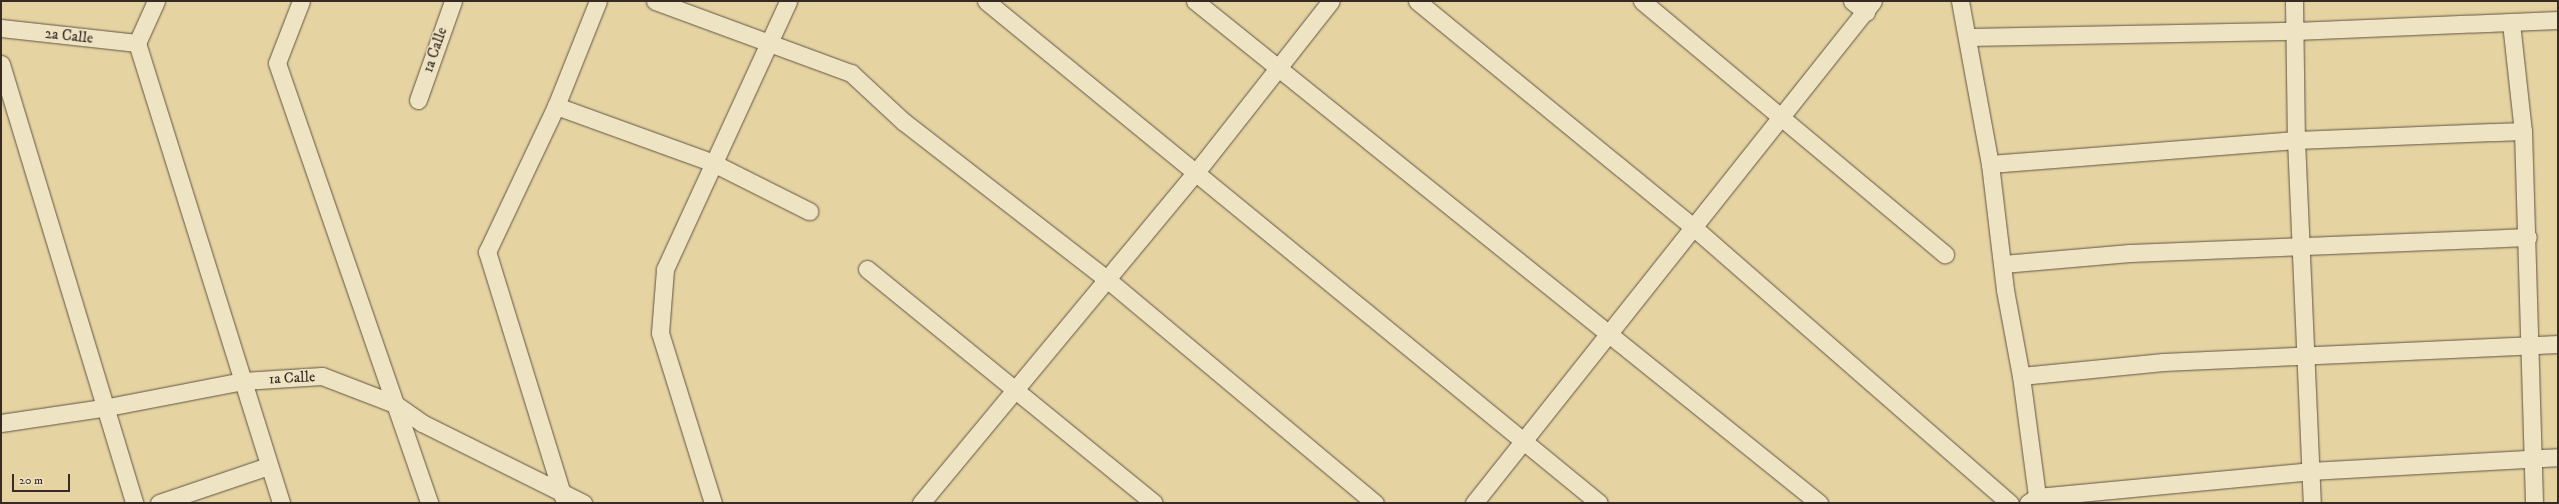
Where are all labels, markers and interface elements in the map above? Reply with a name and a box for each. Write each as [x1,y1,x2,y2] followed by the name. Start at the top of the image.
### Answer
[44,25,94,47] street label: 2a Calle
[419,25,451,75] street label: 1a Calle
[268,368,316,388] street label: 1a Calle
[14,466,72,492] scale bar
[19,473,43,488] text: 20 m

